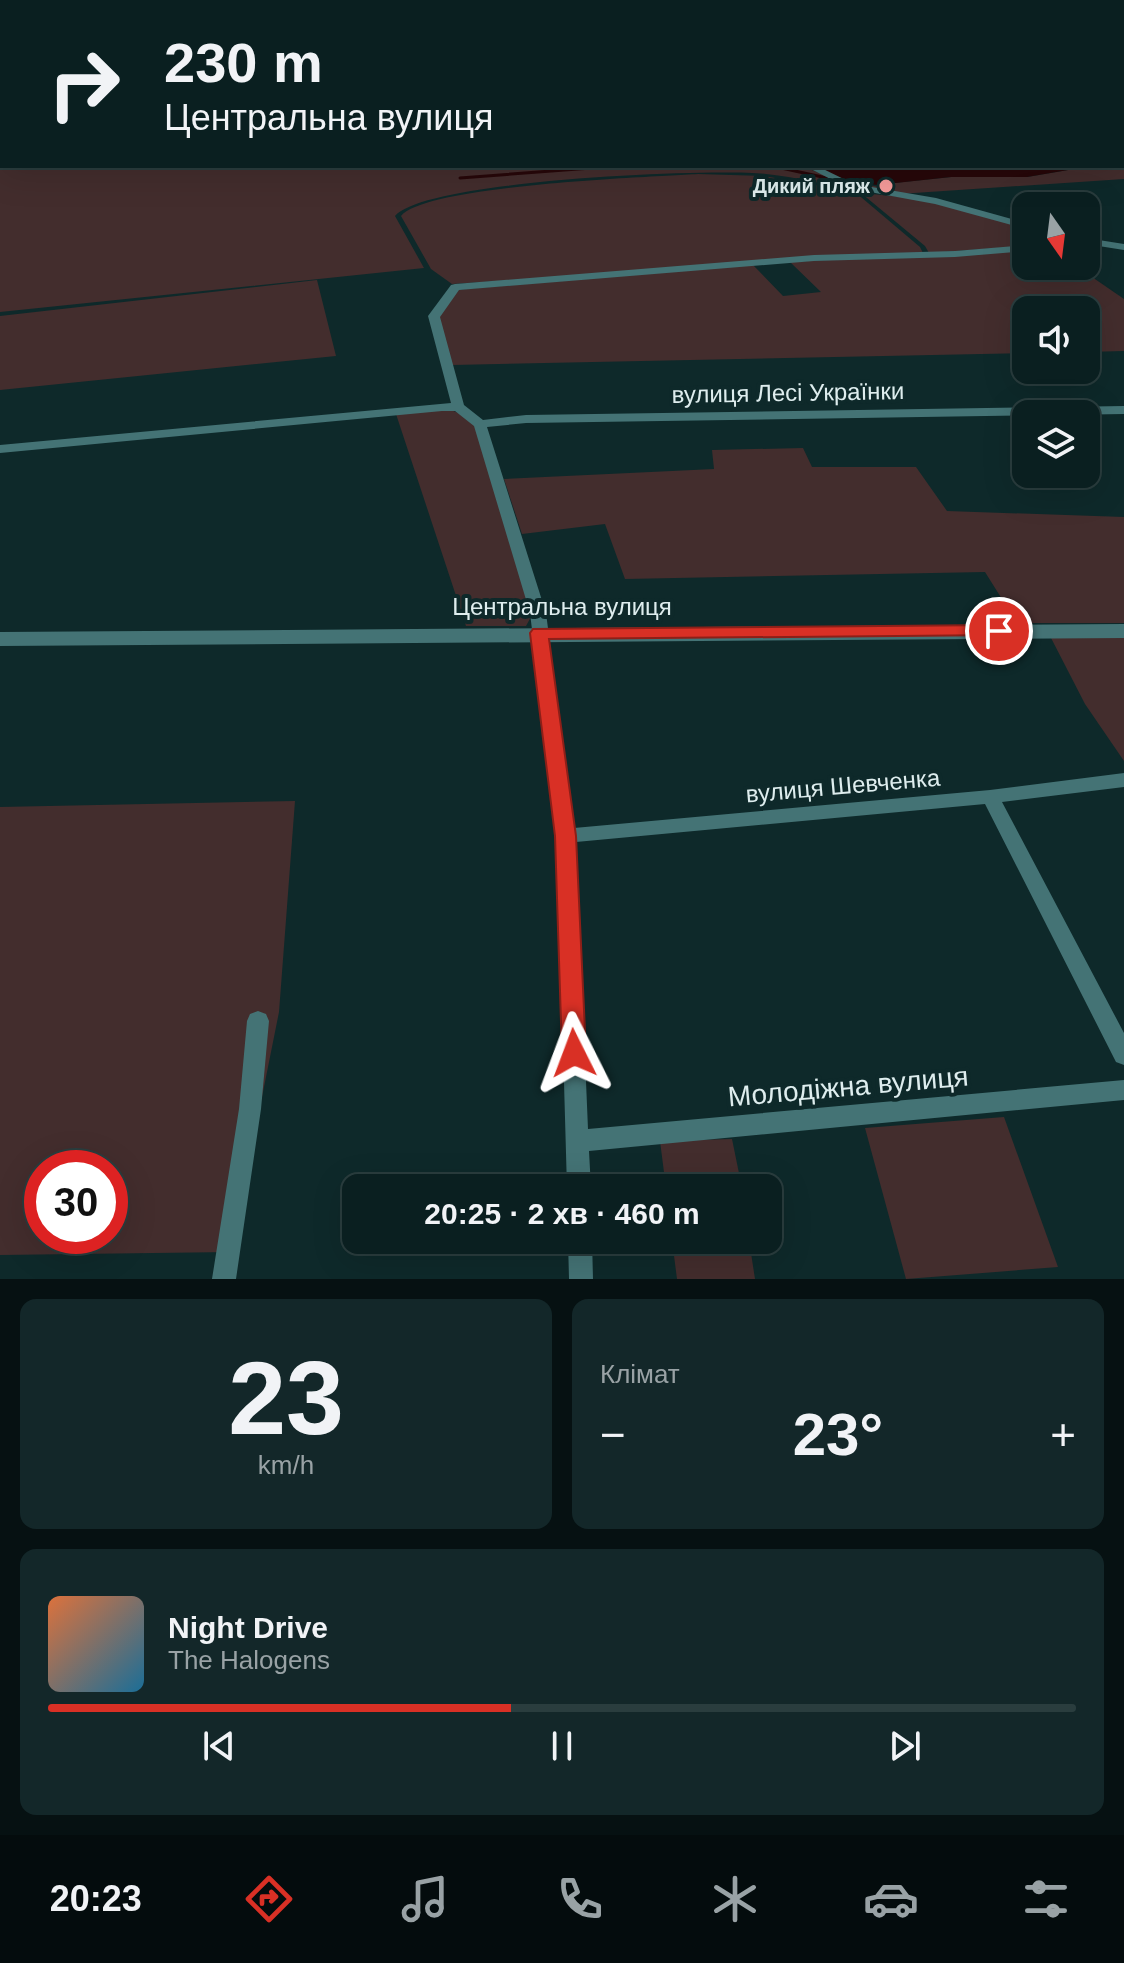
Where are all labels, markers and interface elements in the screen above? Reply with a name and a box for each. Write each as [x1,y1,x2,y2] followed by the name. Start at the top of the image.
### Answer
[164,31,323,94] text: 230 m
[32,32,136,136] icon: right
[164,97,494,138] text: Центральна вулиця
[753,175,871,197] place label: Дикий пляж
[877,177,895,195] marker: Дикий пляж
[1012,192,1100,280] north arrow
[1012,192,1100,488] map controls
[1012,296,1100,384] button: sound
[671,377,905,408] street label: вулиця Лесі Українки
[1012,400,1100,488] button: layers
[452,593,672,620] street label: Центральна вулиця
[965,597,1033,665] pin
[977,609,1021,653] icon: arrive
[745,763,942,807] street label: вулиця Шевченка
[532,1011,616,1095] position arrow
[727,1061,970,1112] street label: Молодіжна вулиця
[24,1150,128,1254] speed limit sign: 30
[424,1197,700,1230] text: 20:25 · 2 хв · 460 m
[228,1340,344,1456] text: 23
[600,1359,680,1389] text: Клімат
[793,1401,883,1468] text: 23°
[600,1410,626,1459] text: −
[1050,1410,1076,1459] text: +
[258,1450,314,1480] text: km/h
[168,1611,328,1644] text: Night Drive
[168,1645,330,1675] text: The Halogens
[197,1724,241,1768] icon: previous
[540,1724,584,1768] icon: pause
[883,1724,927,1768] icon: next
[241,1871,297,1927] icon: directions
[397,1871,453,1927] icon: music
[552,1871,608,1927] icon: phone
[707,1871,763,1927] icon: climate
[863,1871,919,1927] icon: car
[1018,1871,1074,1927] icon: filters
[50,1878,142,1919] text: 20:23

